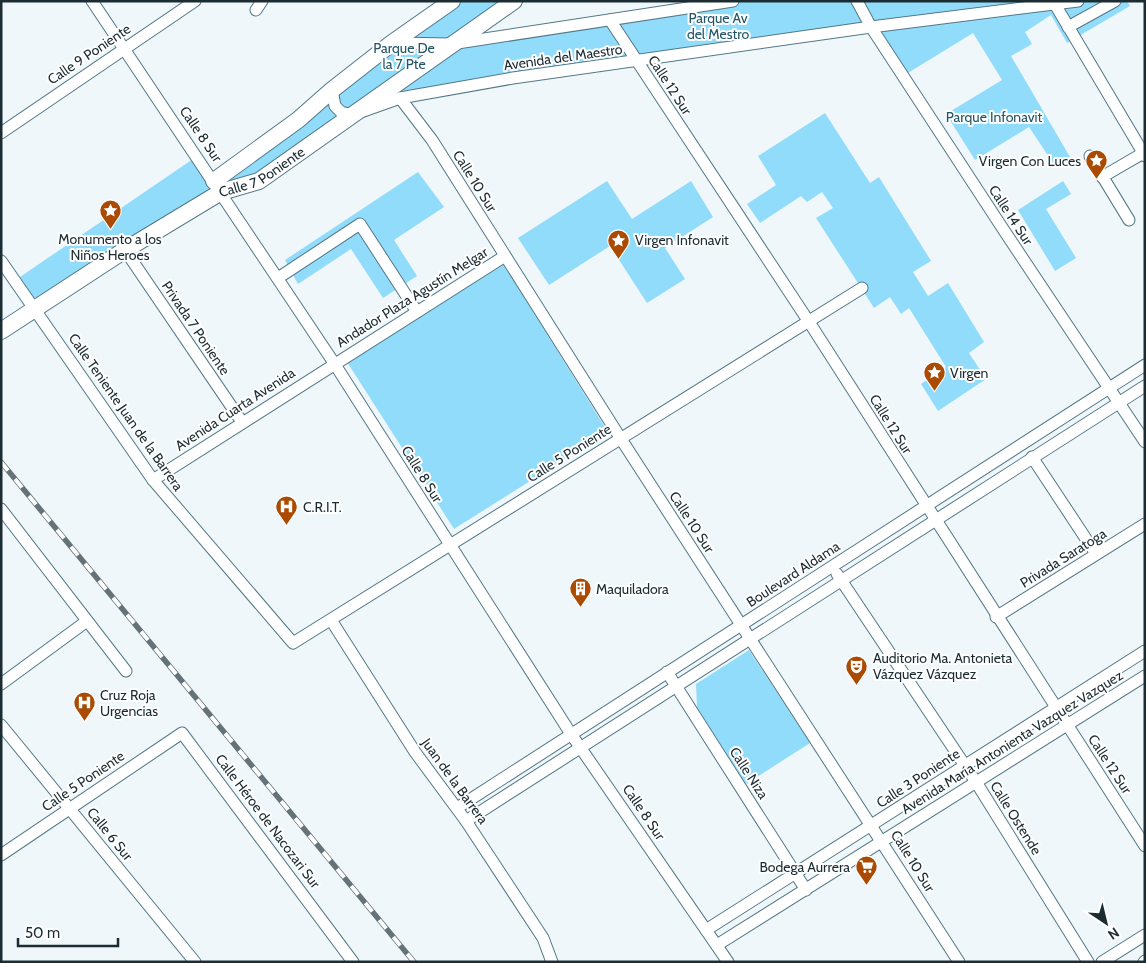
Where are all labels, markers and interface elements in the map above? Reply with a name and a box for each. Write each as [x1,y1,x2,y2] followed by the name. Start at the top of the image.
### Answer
[687,9,749,43] park label: Parque Av del Mestro
[44,20,134,88] street label: Calle 9 Poniente
[373,39,435,73] park label: Parque De la 7 Pte
[503,40,624,74] street label: Avenida del Maestro
[644,52,696,119] street label: Calle 12 Sur
[176,103,227,166] street label: Calle 8 Sur
[946,108,1043,126] park label: Parque Infonavit
[217,143,308,201] street label: Calle 7 Poniente
[449,147,501,216] street label: Calle 10 Sur
[1085,149,1109,180] place icon: Virgen Con Luces
[979,152,1081,170] place label: Virgen Con Luces
[985,182,1037,249] street label: Calle 14 Sur
[98,199,122,230] place icon: Monumento a los Niños Heroes
[607,228,631,259] place icon: Virgen Infonavit
[58,230,162,264] place label: Monumento a los Niños Heroes
[635,231,729,249] place label: Virgen Infonavit
[333,243,492,351] street label: Andador Plaza Agustín Melgar
[158,277,234,379] street label: Privada 7 Poniente
[65,330,187,494] street label: Calle Teniente Juan de la Barrera
[922,361,946,392] place icon: Virgen
[172,363,299,454] street label: Avenida Cuarta Avenida
[950,364,989,382] place label: Virgen
[866,391,917,458] street label: Calle 12 Sur
[524,420,614,486] street label: Calle 5 Poniente
[397,442,447,506] street label: Calle 8 Sur
[666,488,719,557] street label: Calle 10 Sur
[275,495,299,526] hospital icon: C.R.I.T.
[303,498,342,516] place label: C.R.I.T.
[1017,524,1110,592] street label: Privada Saratoga
[743,537,843,611] street label: Boulevard Aldama
[568,577,592,608] building icon: Maquiladora
[596,580,669,598] place label: Maquiladora
[873,649,1013,683] place label: Auditorio Ma. Antonieta Vázquez Vázquez
[845,654,869,685] theatre icon: Auditorio Ma. Antonieta Vázquez Vázquez
[898,666,1126,818] street label: Avenida María Antonienta Vazquez Vazquez
[100,686,158,720] place label: Cruz Roja Urgencias
[72,691,96,722] hospital icon: Cruz Roja Urgencias
[1084,731,1136,798] street label: Calle 12 Sur
[417,734,492,828] street label: Juan de la Barrera
[726,744,773,803] street label: Calle Niza
[873,744,963,812] street label: Calle 3 Poniente
[38,747,128,815] street label: Calle 5 Poniente
[212,750,325,892] street label: Calle Héroe de Nacozari Sur
[986,778,1046,858] street label: Calle Ostende
[619,781,670,844] street label: Calle 8 Sur
[83,804,137,865] street label: Calle 6 Sur
[887,827,939,896] street label: Calle 10 Sur
[854,855,878,886] supermarket icon: Bodega Aurrera
[759,858,850,876] place label: Bodega Aurrera
[1081,898,1131,948] north arrow
[18,916,118,948] scale bar
[1104,923,1123,944] text: N
[25,924,60,942] text: 50 m

